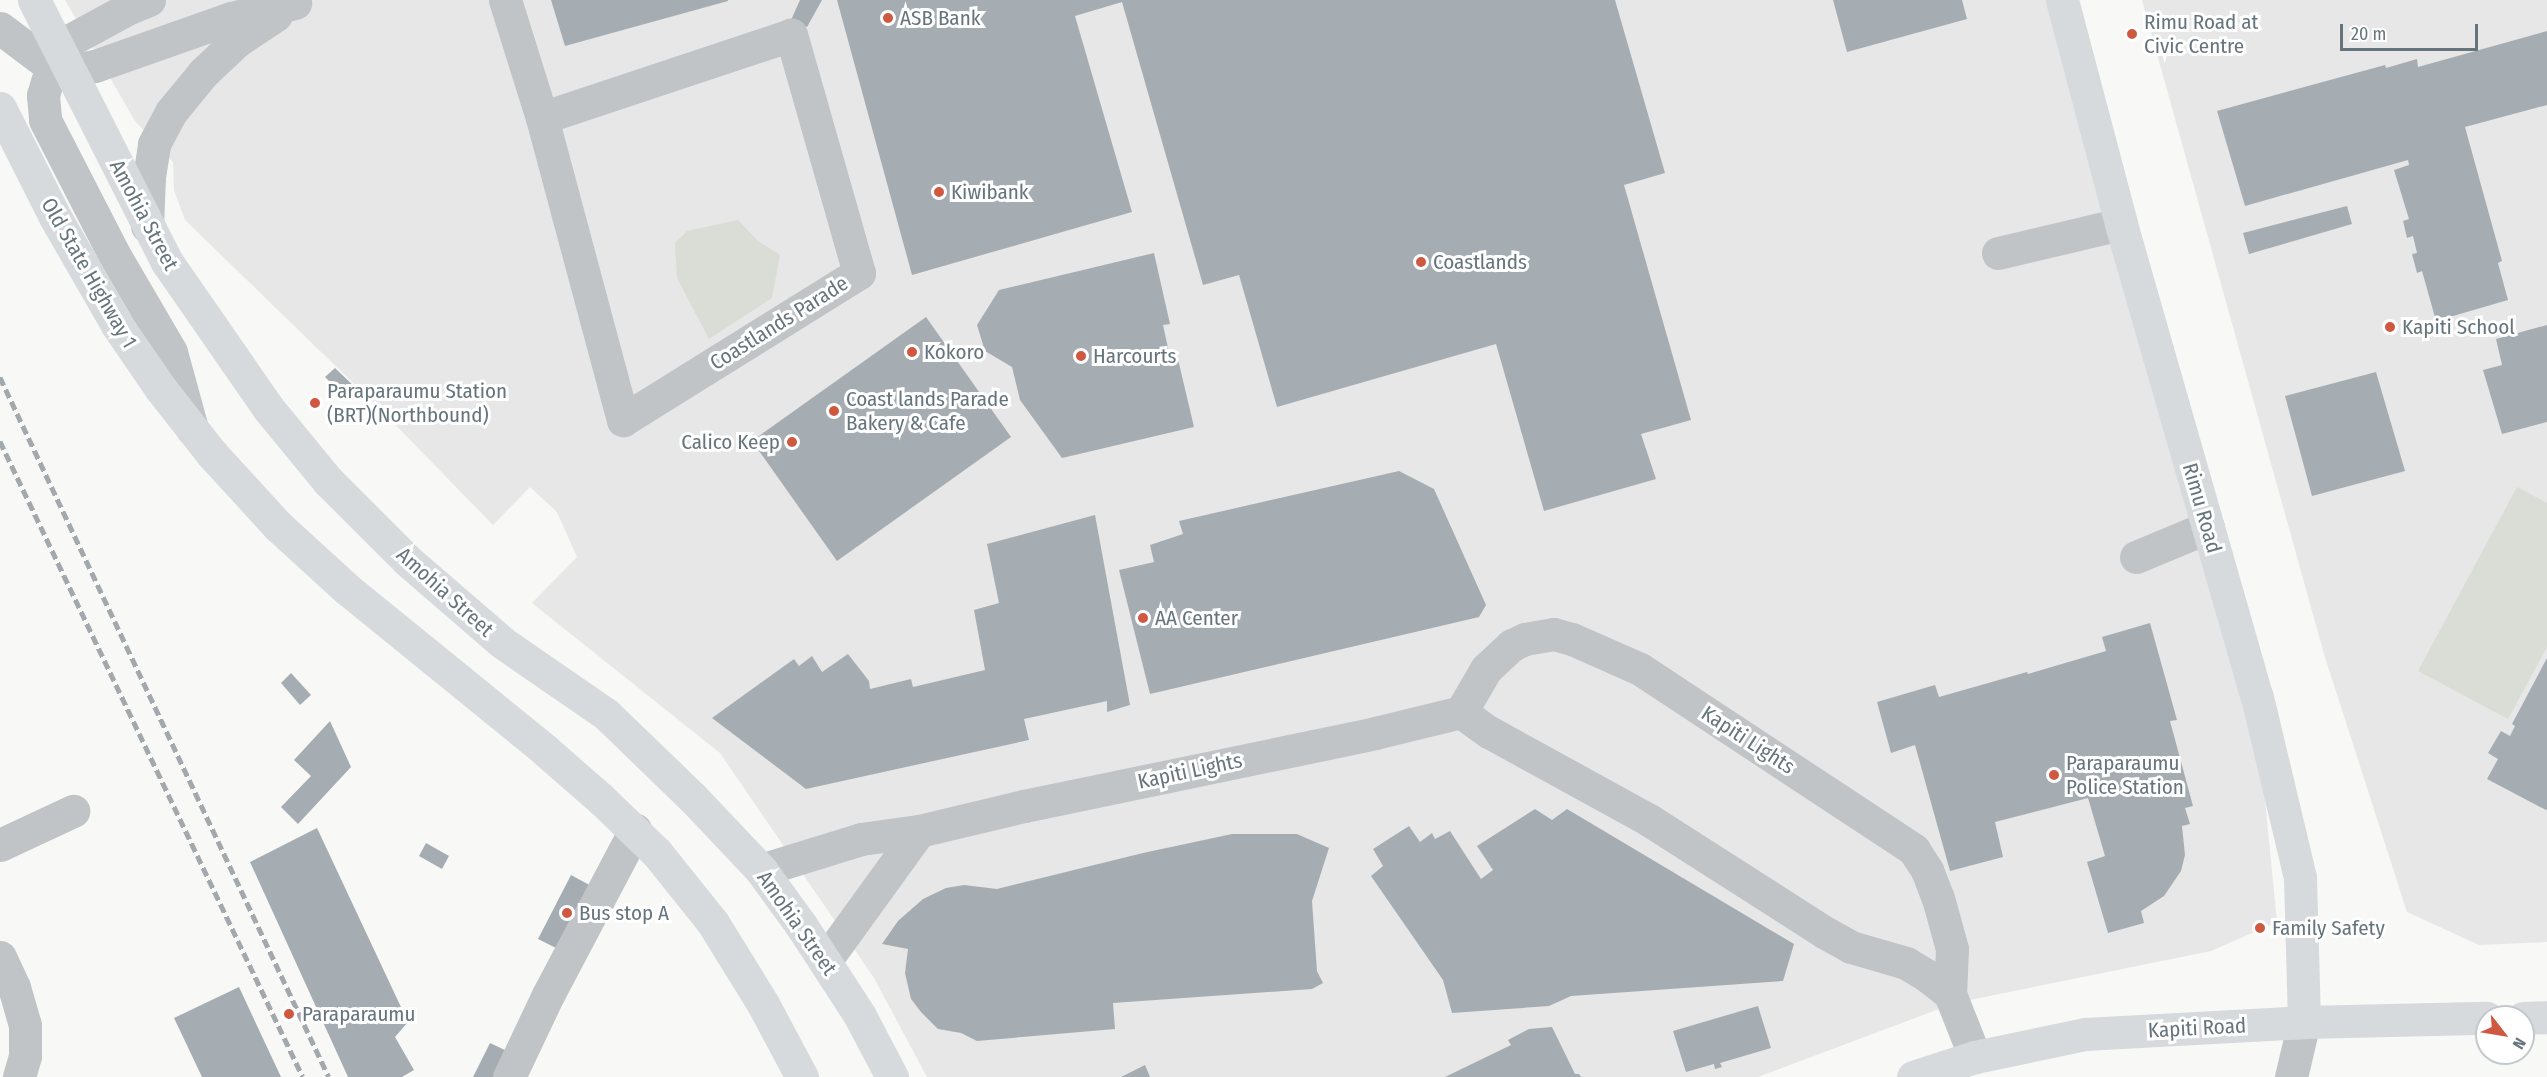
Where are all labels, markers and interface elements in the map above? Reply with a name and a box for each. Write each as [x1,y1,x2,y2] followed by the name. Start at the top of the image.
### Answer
[900,5,981,31] place label: ASB Bank
[2144,9,2258,59] place label: Rimu Road at Civic Centre
[881,11,895,25] marker: ASB Bank
[2343,12,2481,50] scale bar
[2351,23,2386,45] text: 20 m
[2125,27,2139,41] marker: Rimu Road at Civic Centre
[104,155,184,275] street label: Amohia Street
[951,179,1029,205] place label: Kiwibank
[932,185,946,199] marker: Kiwibank
[36,194,142,352] street label: Old State Highway 1
[1433,249,1527,275] place label: Coastlands
[1414,255,1428,269] marker: Coastlands
[705,271,853,375] street label: Coastlands Parade
[2402,314,2515,340] place label: Kapiti School
[2383,320,2397,334] marker: Kapiti School
[924,339,984,365] place label: Kokoro
[1093,343,1177,369] place label: Harcourts
[905,345,919,359] marker: Kokoro
[1074,349,1088,363] marker: Harcourts
[327,378,507,428] place label: Paraparaumu Station (BRT)(Northbound)
[846,386,1009,436] place label: Coast lands Parade Bakery & Cafe
[308,396,322,410] marker: Paraparaumu Station (BRT)(Northbound)
[827,404,841,418] marker: Coast lands Parade Bakery & Cafe
[681,429,780,455] place label: Calico Keep
[785,435,799,449] marker: Calico Keep
[2177,460,2227,556] street label: Rimu Road
[391,542,499,642] street label: Amohia Street
[1155,605,1238,631] place label: AA Center
[1136,611,1150,625] marker: AA Center
[1697,701,1799,779] street label: Kapiti Lights
[1135,748,1245,794] street label: Kapiti Lights
[2066,750,2184,800] place label: Paraparaumu Police Station
[2047,768,2061,782] marker: Paraparaumu Police Station
[752,866,842,980] street label: Amohia Street
[579,900,669,926] place label: Bus stop A
[560,906,574,920] marker: Bus stop A
[2272,915,2385,941] place label: Family Safety
[2253,921,2267,935] marker: Family Safety
[302,1001,416,1027] place label: Paraparaumu
[280,1005,298,1023] marker: Paraparaumu
[2475,1005,2535,1065] north arrow
[2147,1013,2247,1043] street label: Kapiti Road
[2509,1034,2530,1053] text: N

